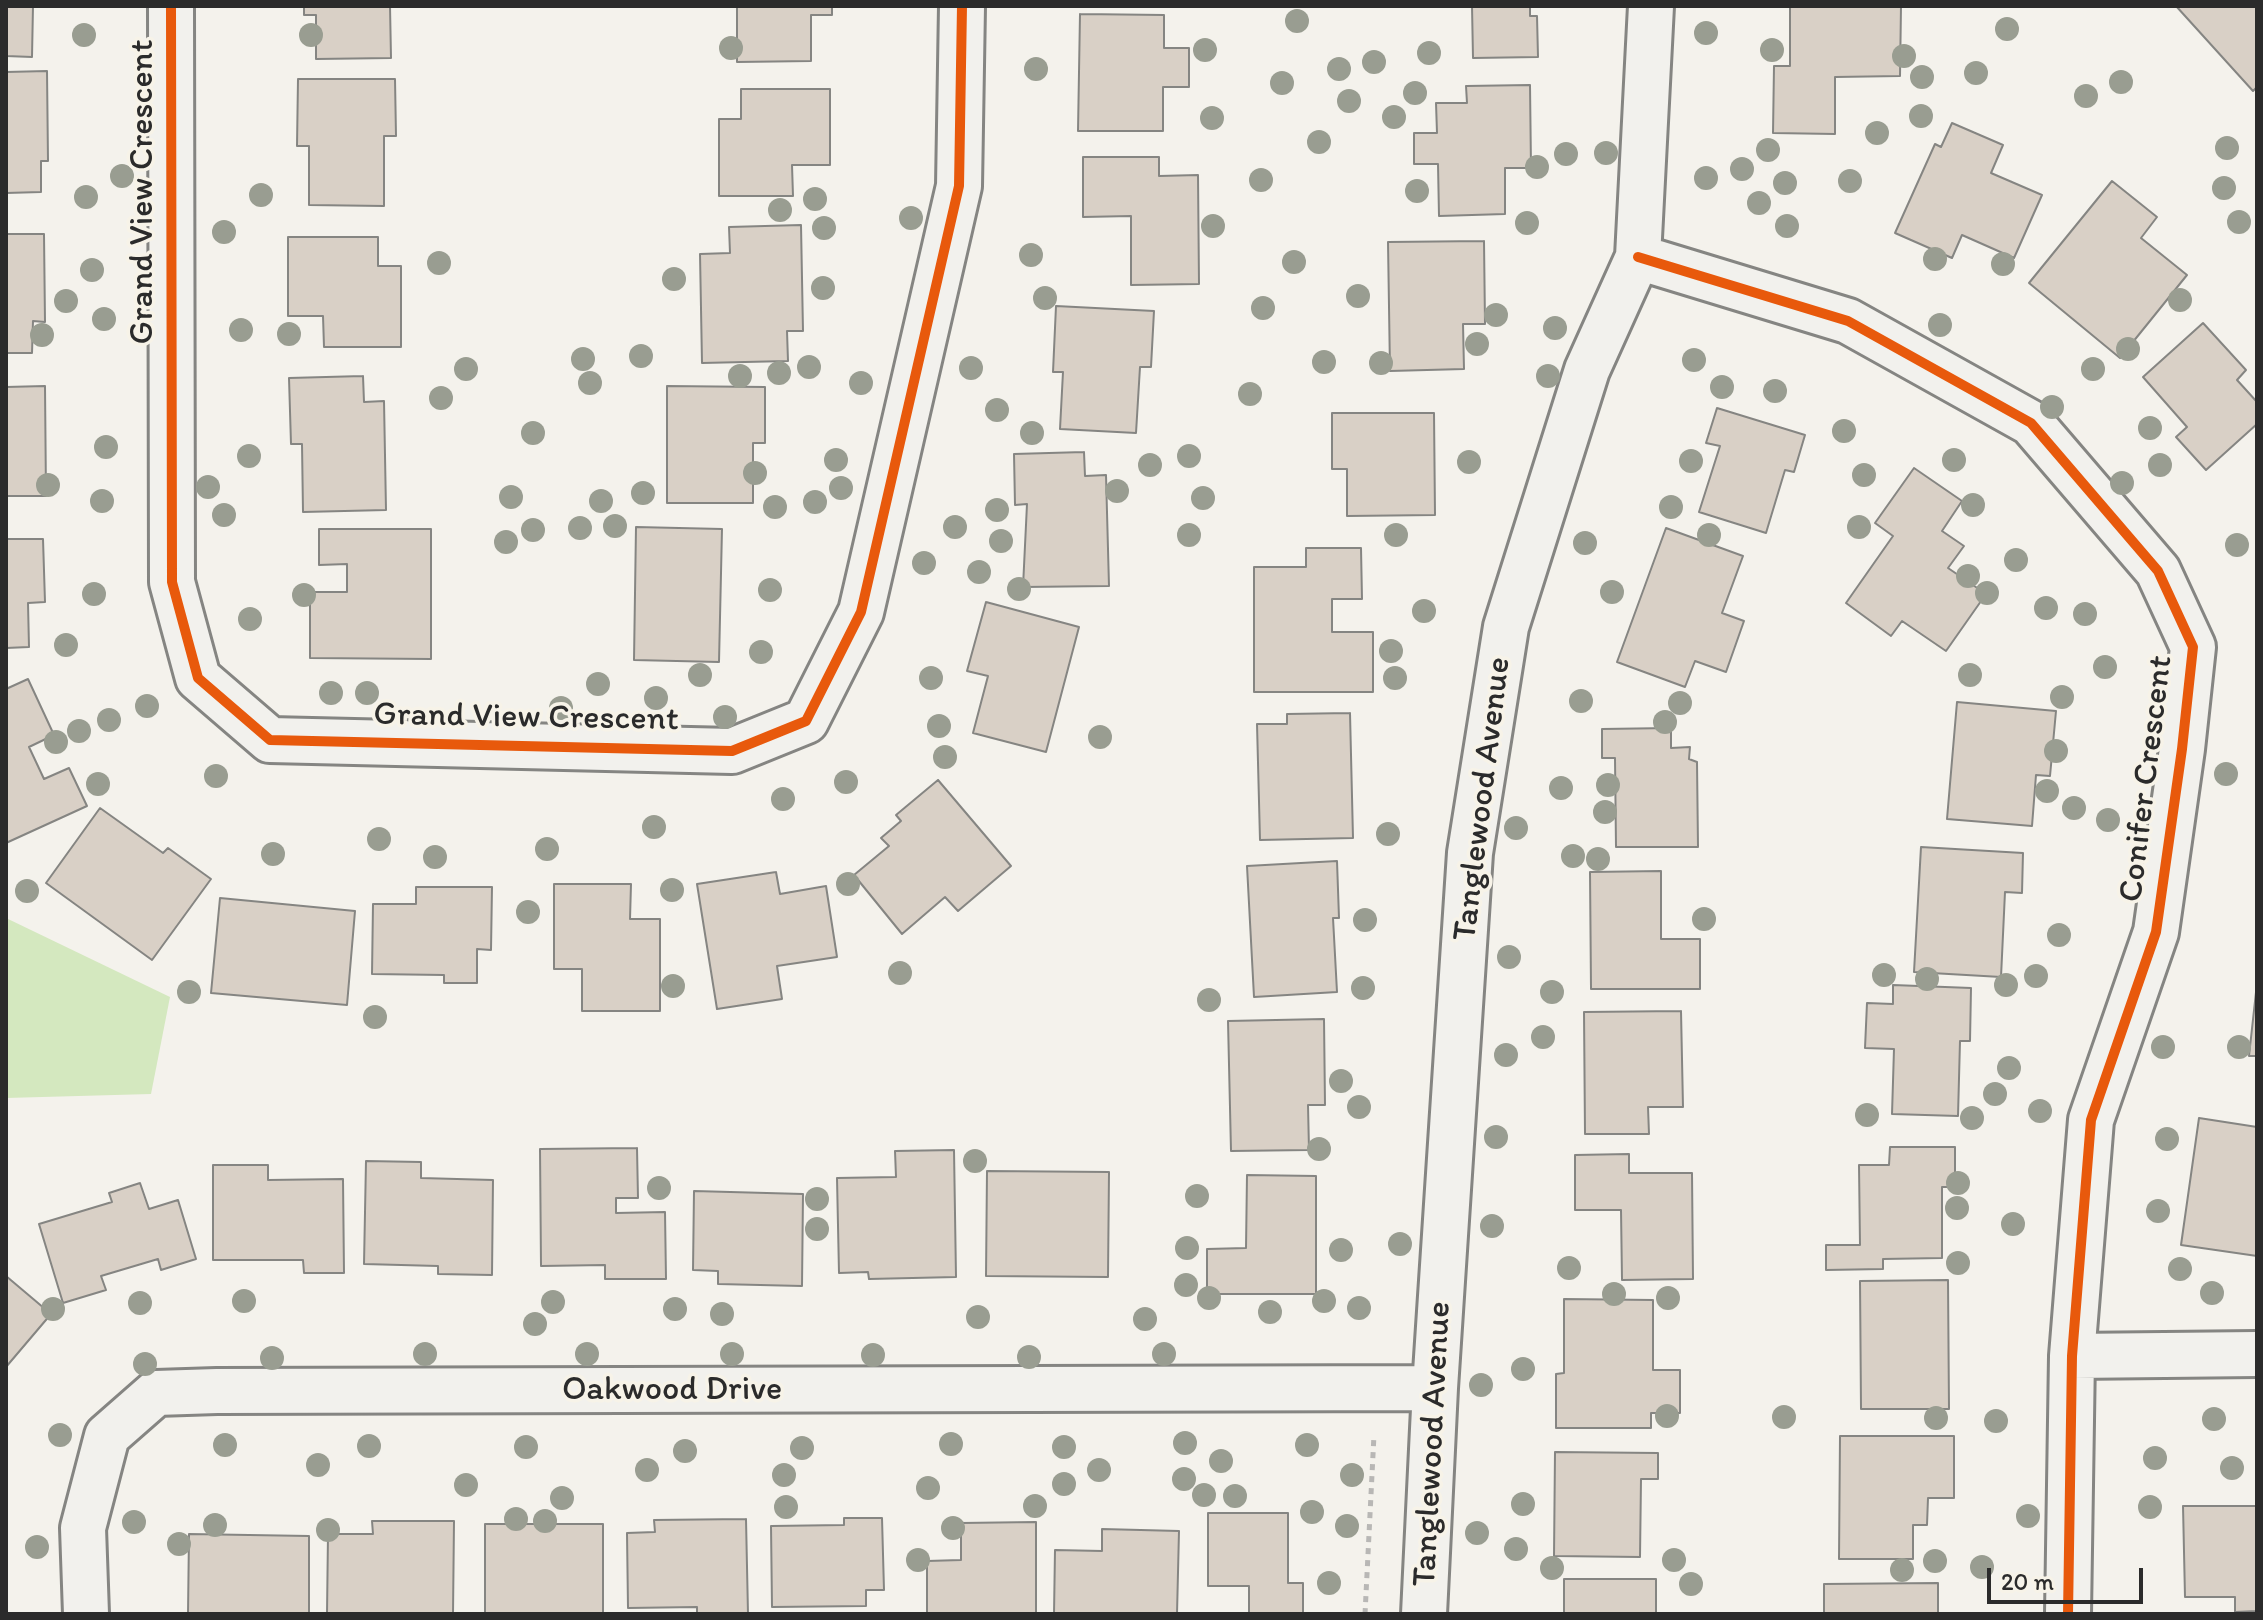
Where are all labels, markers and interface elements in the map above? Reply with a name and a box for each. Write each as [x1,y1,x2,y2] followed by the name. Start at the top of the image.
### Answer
[123,39,163,345] street label: Grand View Crescent
[2112,653,2182,905] street label: Conifer Crescent
[1445,655,1521,943] street label: Tanglewood Avenue
[373,695,679,741] street label: Grand View Crescent
[1405,1300,1461,1588] street label: Tanglewood Avenue
[562,1370,782,1410] street label: Oakwood Drive
[1991,1552,2147,1602] scale bar
[2001,1567,2054,1596] text: 20 m

